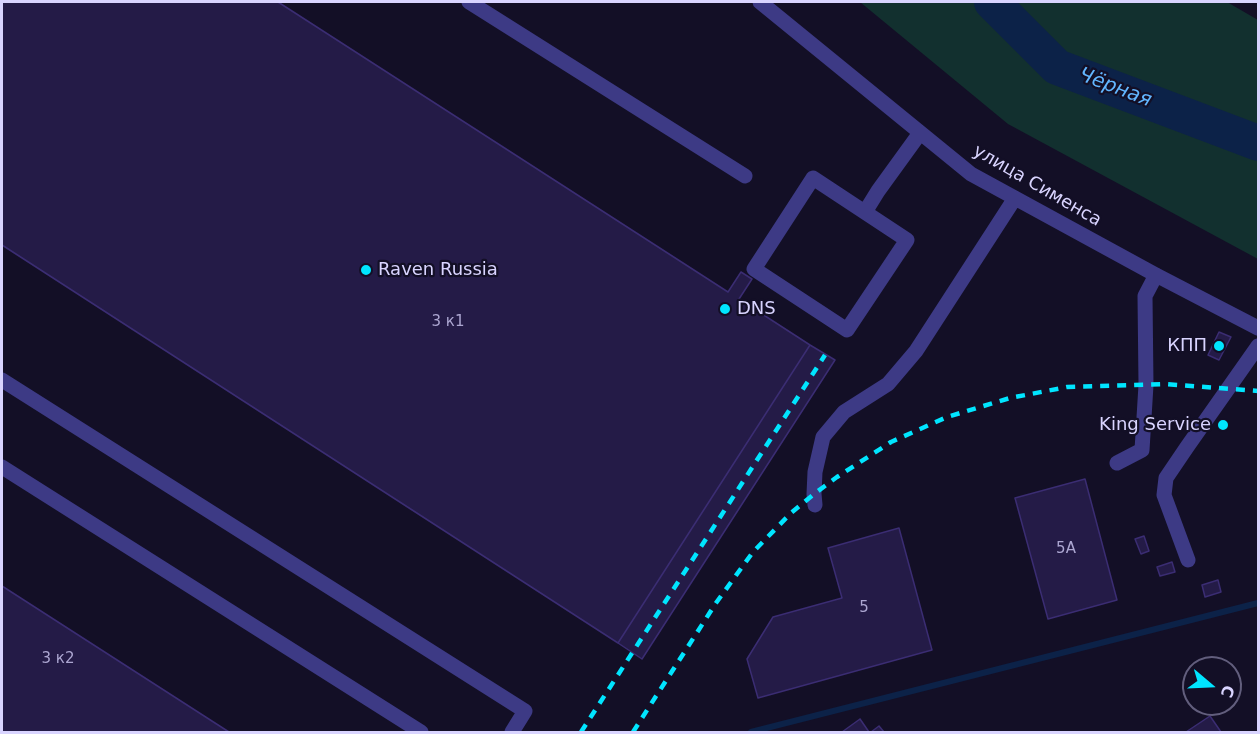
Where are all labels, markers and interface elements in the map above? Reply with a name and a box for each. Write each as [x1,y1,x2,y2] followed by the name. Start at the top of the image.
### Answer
[1075,63,1155,113] water label: Чёрная
[969,141,1105,231] street label: улица Сименса
[378,259,498,281] place label: Raven Russia
[359,263,373,277] marker: Raven Russia
[737,298,776,320] place label: DNS
[718,302,732,316] marker: DNS
[432,313,464,331] house number: 3 к1
[1167,335,1207,357] place label: КПП
[1212,339,1226,353] marker: КПП
[1099,414,1211,436] place label: King Service
[1216,418,1230,432] marker: King Service
[1056,540,1076,558] house number: 5А
[859,599,869,617] house number: 5
[42,650,74,668] house number: 3 к2
[1182,656,1242,716] north arrow
[1217,683,1238,700] text: С

